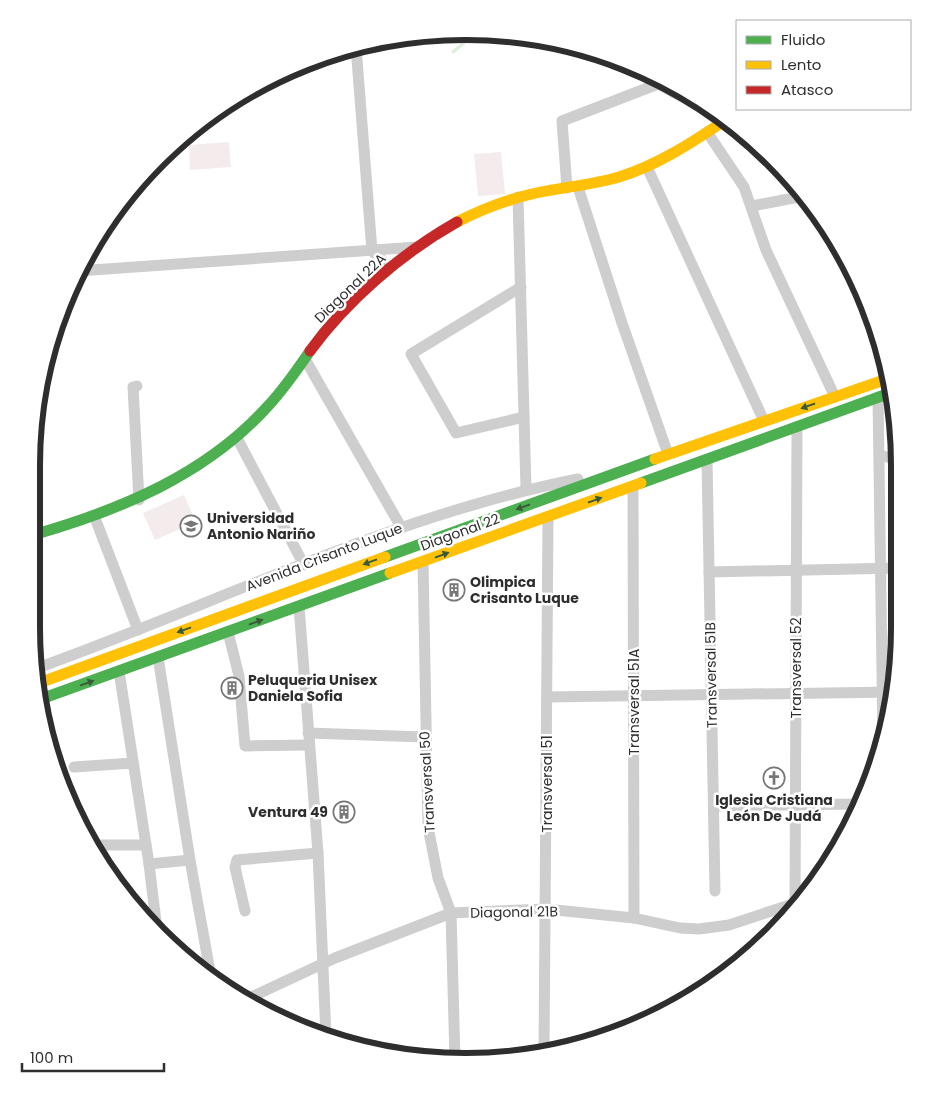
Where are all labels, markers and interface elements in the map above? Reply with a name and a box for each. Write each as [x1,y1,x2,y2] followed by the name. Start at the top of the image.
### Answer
[736,20,911,110] legend
[781,29,825,50] text: Fluido
[781,54,821,75] text: Lento
[781,79,833,100] text: Atasco
[310,249,390,327] street label: Diagonal 22A
[800,403,815,411] one-way arrow
[587,496,602,503] one-way arrow
[515,503,530,511] one-way arrow
[207,508,315,544] place label: Universidad Antonio Nariño
[418,508,502,556] street label: Diagonal 22
[179,514,203,538] school or university icon: Universidad Antonio Nariño
[243,518,405,596] street label: Avenida Crisanto Luque
[434,551,449,558] one-way arrow
[362,558,377,566] one-way arrow
[470,572,579,608] place label: Olimpica Crisanto Luque
[442,578,466,602] building icon: Olimpica Crisanto Luque
[786,617,806,719] street label: Transversal 52
[249,618,264,626] one-way arrow
[700,622,722,728] street label: Transversal 51B
[177,627,192,634] one-way arrow
[624,649,644,755] street label: Transversal 51A
[248,670,378,706] place label: Peluqueria Unisex Daniela Sofia
[220,676,244,700] building icon: Peluqueria Unisex Daniela Sofia
[79,679,94,686] one-way arrow
[414,731,440,833] street label: Transversal 50
[537,735,557,833] street label: Transversal 51
[762,766,786,790] church icon: Iglesia Cristiana León De Judá
[715,790,833,826] place label: Iglesia Cristiana León De Judá
[332,800,356,824] building icon: Ventura 49
[248,802,328,822] place label: Ventura 49
[470,901,558,923] street label: Diagonal 21B
[22,1040,165,1072] scale bar
[30,1047,73,1068] text: 100 m

